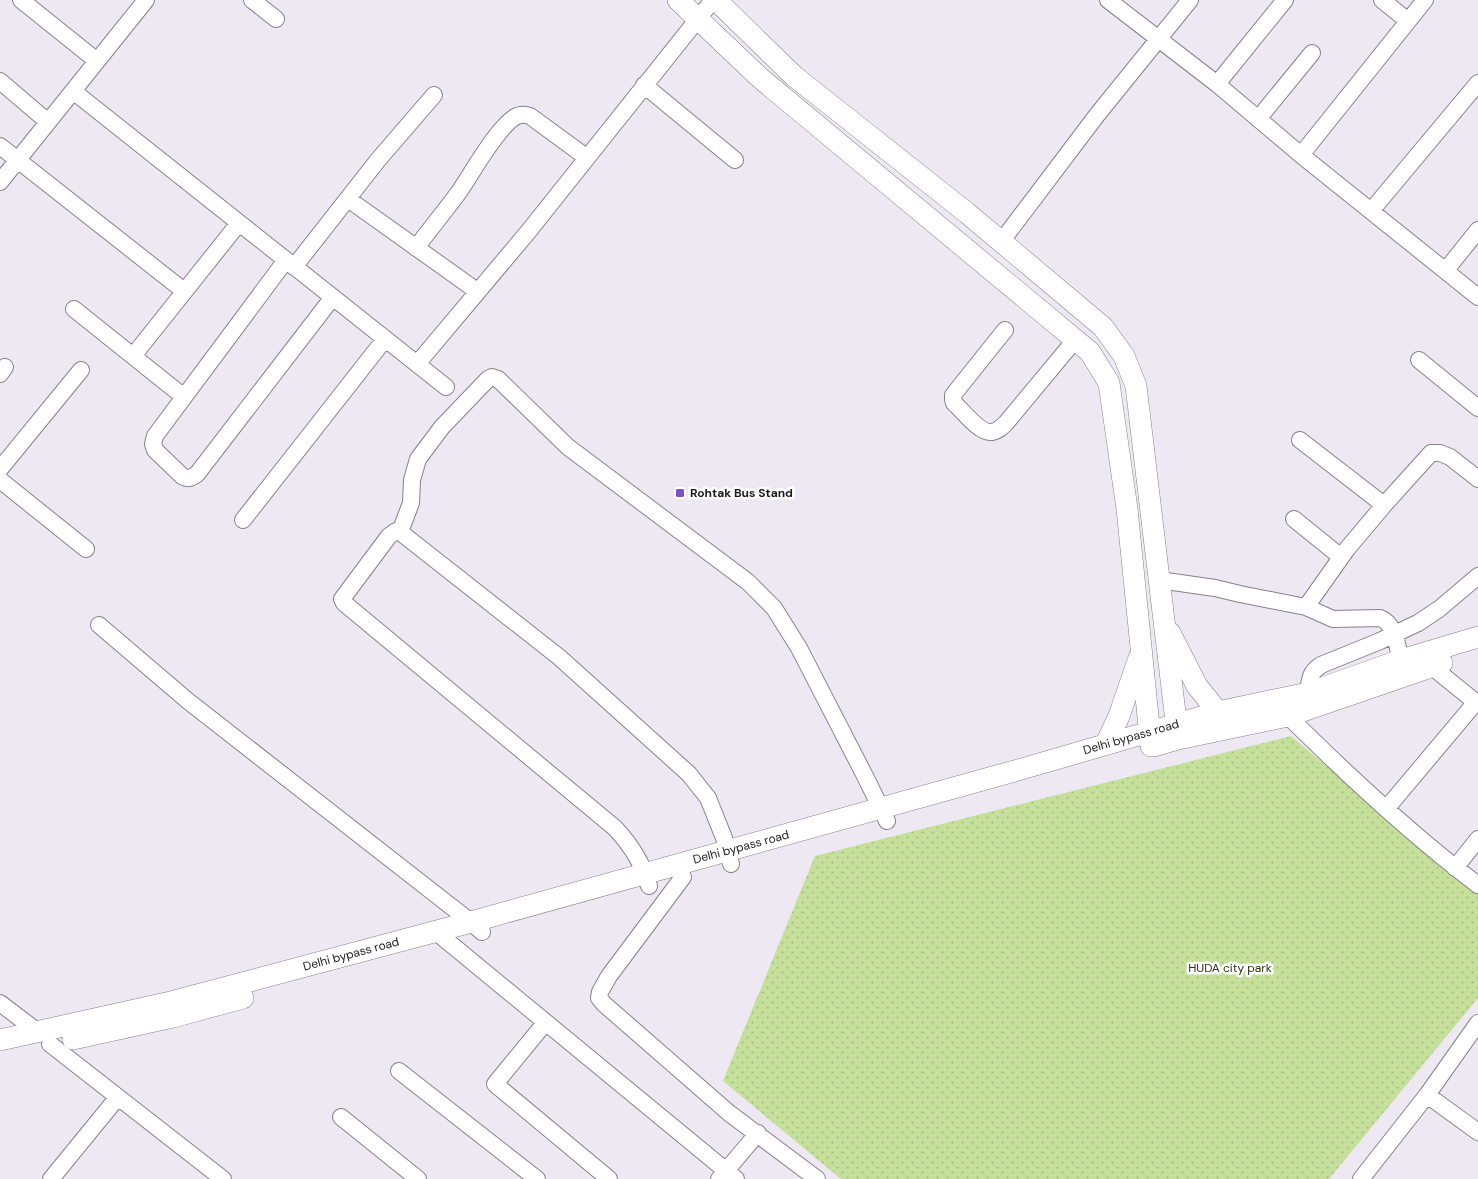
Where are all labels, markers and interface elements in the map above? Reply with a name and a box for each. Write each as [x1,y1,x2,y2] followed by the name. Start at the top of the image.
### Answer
[690,485,793,501] place label: Rohtak Bus Stand
[674,487,686,499] marker: Rohtak Bus Stand
[1081,716,1181,758] street label: Delhi bypass road
[691,826,791,868] street label: Delhi bypass road
[301,933,401,975] street label: Delhi bypass road
[1188,960,1272,976] park label: HUDA city park

